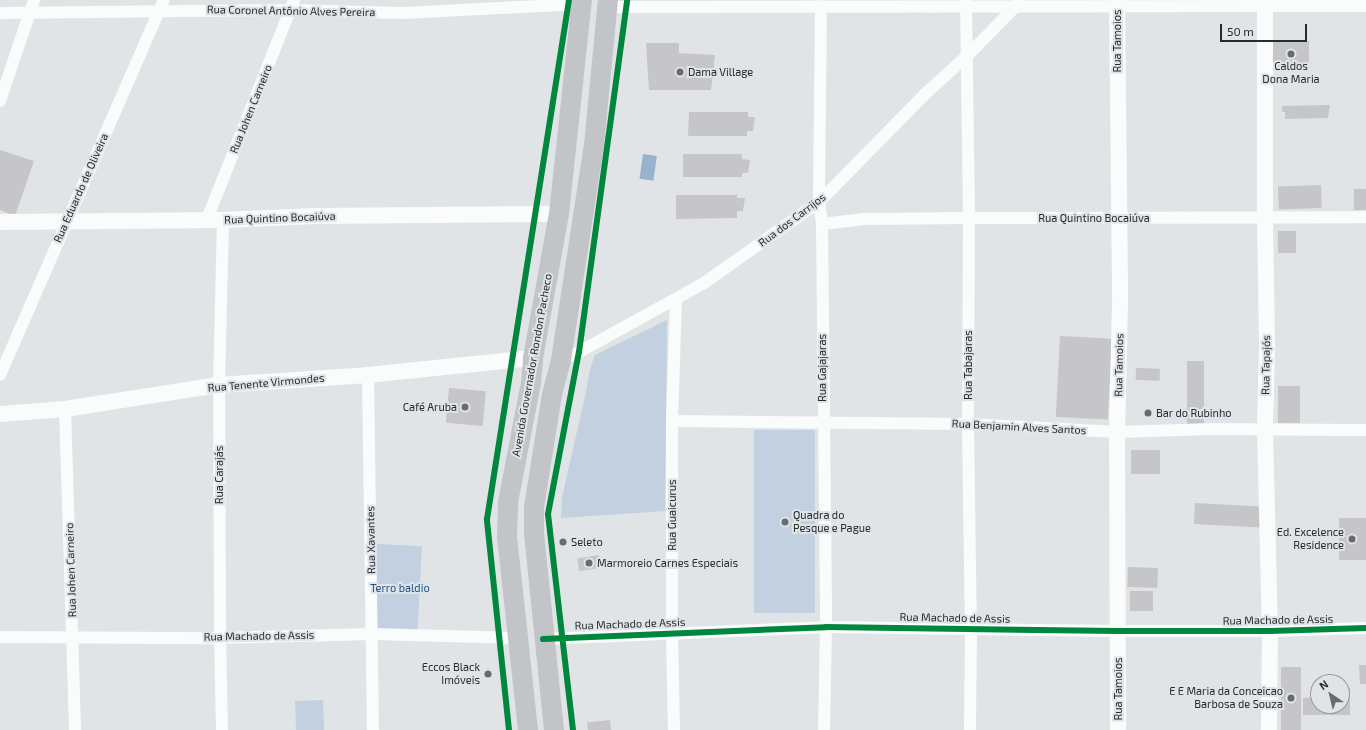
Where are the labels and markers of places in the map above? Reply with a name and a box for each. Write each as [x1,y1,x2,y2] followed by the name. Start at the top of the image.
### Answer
[1286,49,1296,59] marker: Caldos Dona Maria
[1262,60,1320,86] place label: Caldos Dona Maria
[688,65,753,79] place label: Dama Village
[675,67,685,77] marker: Dama Village
[402,400,457,414] place label: Café Aruba
[460,402,470,412] marker: Café Aruba
[1156,406,1232,420] place label: Bar do Rubinho
[1143,408,1153,418] marker: Bar do Rubinho
[793,509,871,535] place label: Quadra do Pesque e Pague
[780,517,790,527] marker: Quadra do Pesque e Pague
[1277,526,1344,552] place label: Ed. Excelence Residence
[1347,534,1357,544] marker: Ed. Excelence Residence
[571,535,603,549] place label: Seleto
[558,537,568,547] marker: Seleto
[597,556,738,570] place label: Marmoreio Carnes Especiais
[584,558,594,568] marker: Marmoreio Carnes Especiais
[422,661,480,687] place label: Eccos Black Imóveis
[483,669,493,679] marker: Eccos Black Imóveis
[1169,685,1283,711] place label: E E Maria da Conceicao Barbosa de Souza
[1286,693,1296,703] marker: E E Maria da Conceicao Barbosa de Souza

